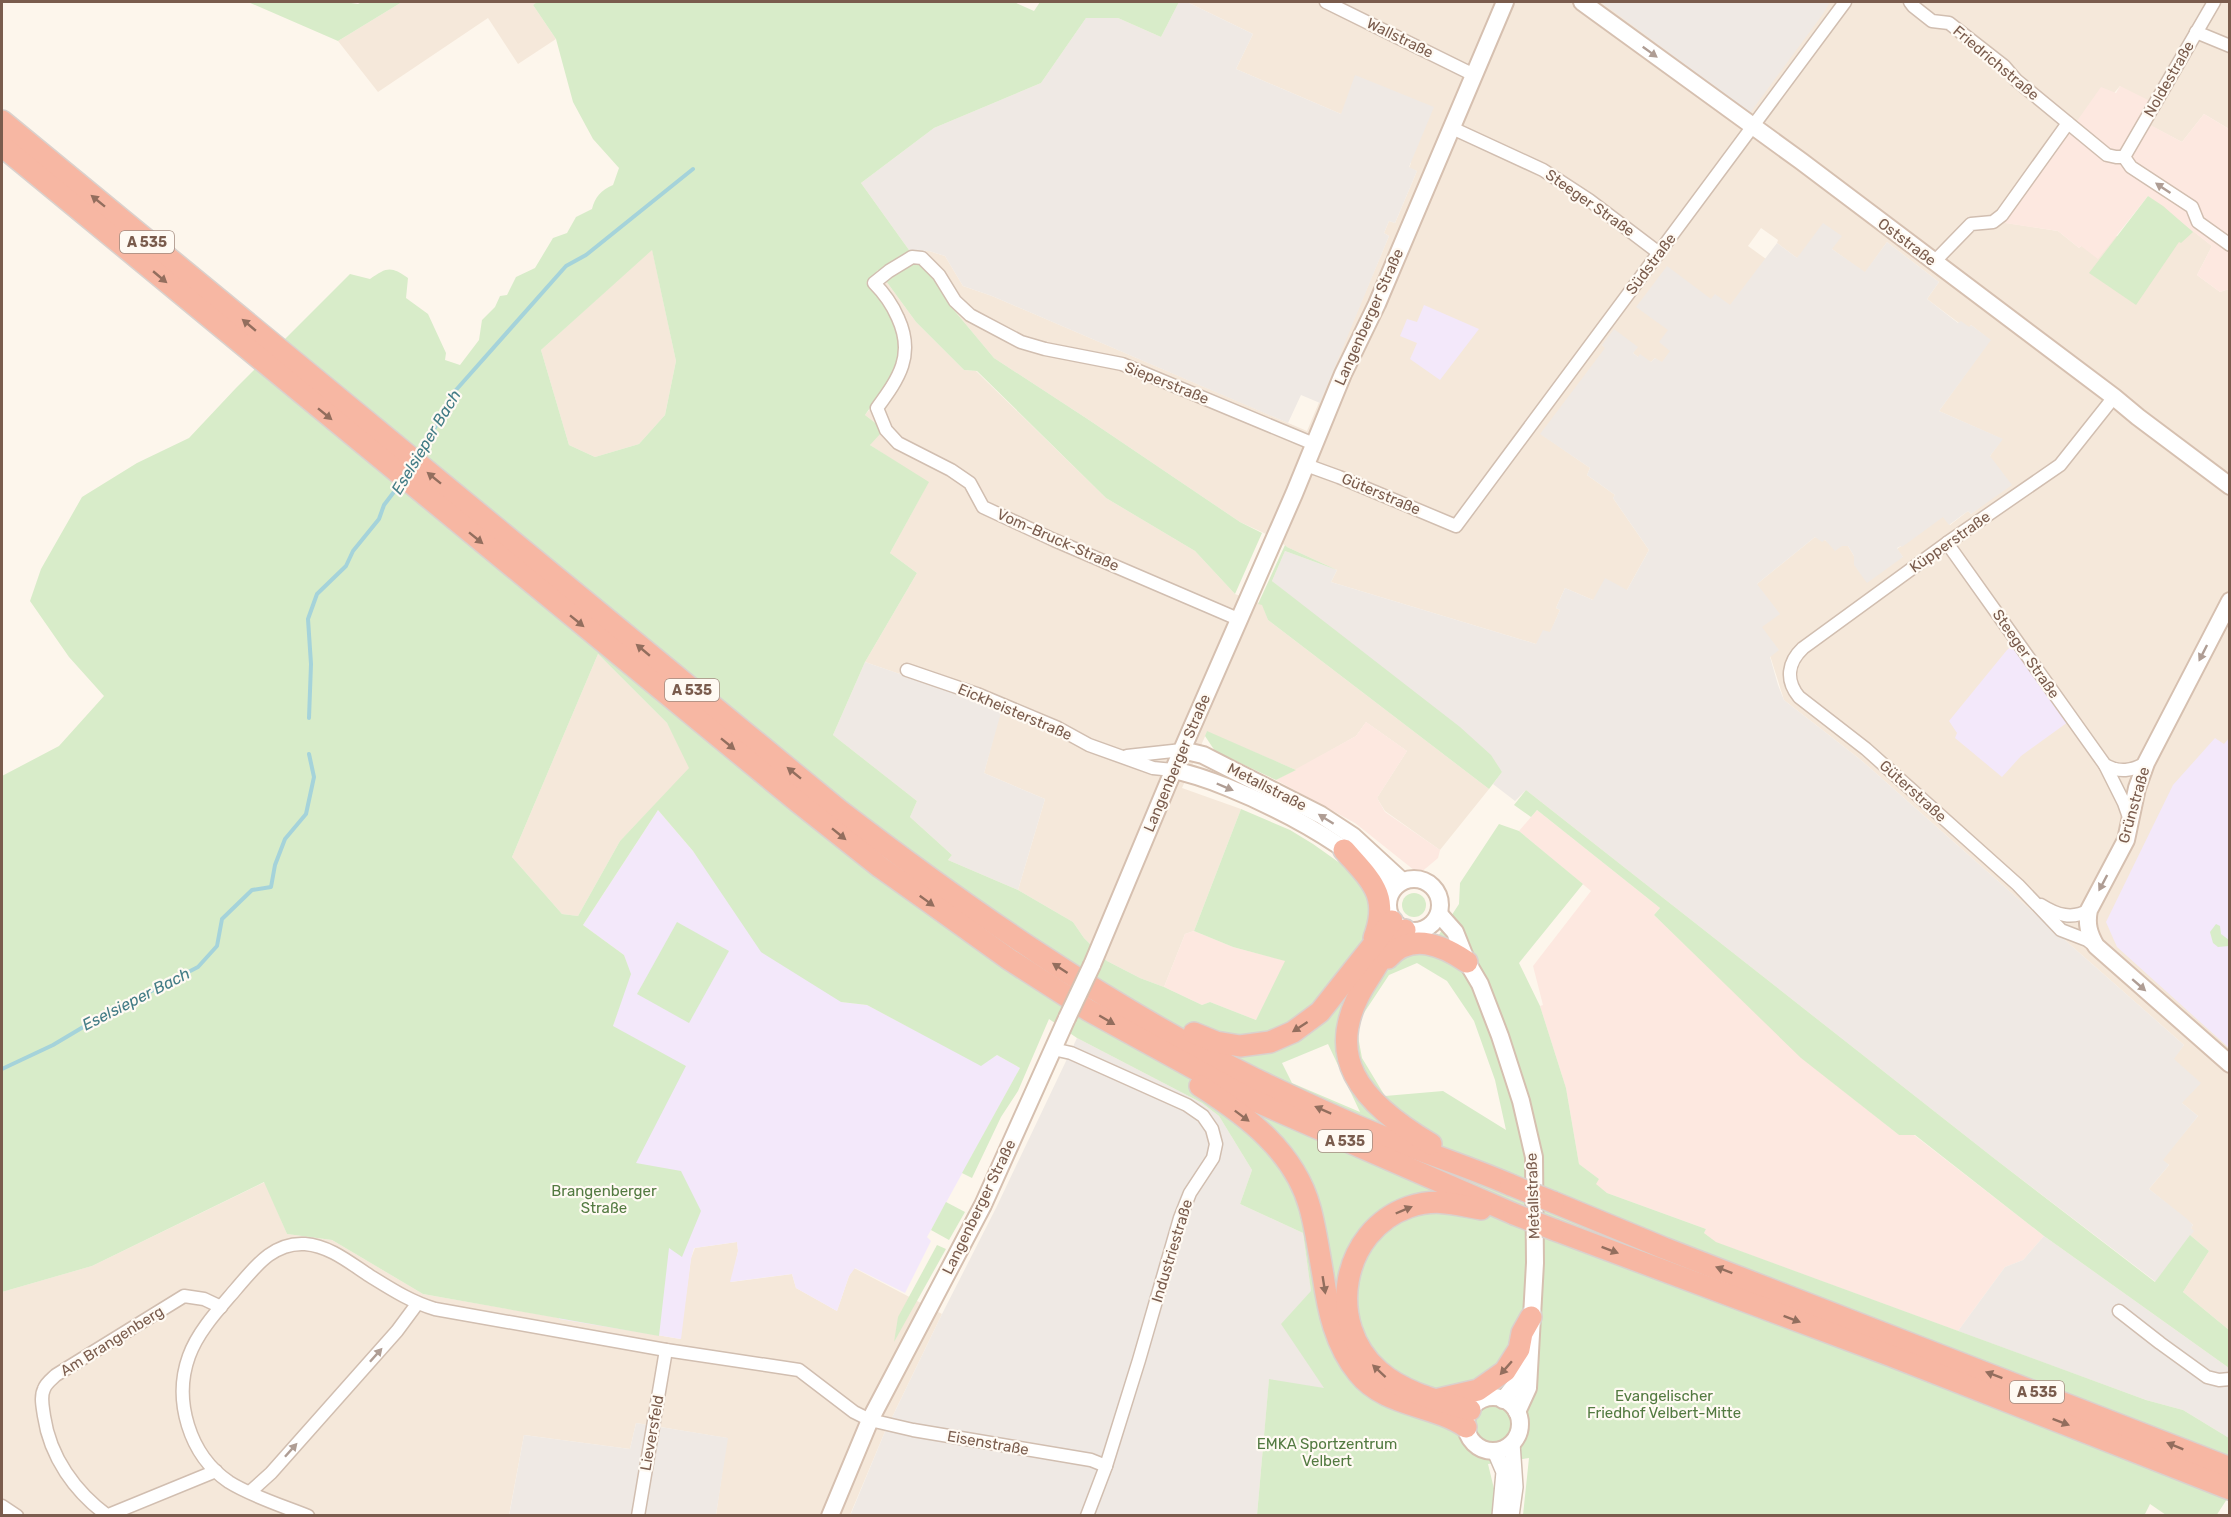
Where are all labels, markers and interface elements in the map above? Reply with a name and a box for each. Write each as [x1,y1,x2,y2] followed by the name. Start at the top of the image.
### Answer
[1364,14,1436,62] street label: Wallstraße
[1949,22,2043,104] street label: Friedrichstraße
[2140,38,2198,120] street label: Noldestraße
[1642,46,1658,58] one-way arrow
[1542,166,1638,240] street label: Steeger Straße
[2155,183,2171,194] one-way arrow
[90,195,106,208] one-way arrow
[1874,214,1940,270] street label: Oststraße
[1622,230,1680,298] street label: Südstraße
[120,231,174,253] road number: A 535
[1331,246,1407,388] street label: Langenberger Straße
[152,271,167,283] one-way arrow
[241,319,257,332] one-way arrow
[1122,358,1212,408] street label: Sieperstraße
[387,386,465,498] water label: Eselsieper Bach
[317,408,333,421] one-way arrow
[1339,469,1423,519] street label: Güterstraße
[427,472,442,485] one-way arrow
[994,505,1122,575] street label: Vom-Bruck-Straße
[1906,508,1994,576] street label: Küpperstraße
[468,531,483,544] one-way arrow
[1989,606,2063,702] street label: Steeger Straße
[569,614,584,627] one-way arrow
[635,643,651,656] one-way arrow
[2198,644,2208,661] one-way arrow
[665,679,719,701] road number: A 535
[955,680,1075,744] street label: Eickheisterstraße
[1140,691,1214,835] street label: Langenberger Straße
[720,738,736,751] one-way arrow
[1876,756,1950,826] street label: Güterstraße
[1224,759,1310,815] street label: Metallstraße
[2115,765,2153,845] street label: Grünstraße
[786,767,802,780] one-way arrow
[1216,782,1234,792] one-way arrow
[1318,813,1334,824] one-way arrow
[831,828,847,841] one-way arrow
[2098,875,2108,892] one-way arrow
[919,895,935,907] one-way arrow
[1052,962,1068,973] one-way arrow
[79,964,193,1034] water label: Eselsieper Bach
[2132,978,2147,992] one-way arrow
[1099,1015,1115,1026] one-way arrow
[1292,1022,1308,1033] one-way arrow
[1315,1106,1332,1115] one-way arrow
[1235,1109,1250,1121] one-way arrow
[1318,1130,1372,1152] road number: A 535
[939,1137,1019,1277] street label: Langenberger Straße
[1522,1153,1544,1239] street label: Metallstraße
[551,1182,657,1217] park label: Brangenberger Straße
[1148,1197,1196,1305] street label: Industriestraße
[1395,1205,1413,1214] one-way arrow
[1601,1246,1619,1256] one-way arrow
[1715,1265,1733,1275] one-way arrow
[1320,1276,1329,1295] one-way arrow
[57,1302,167,1380] street label: Am Brangenberg
[1784,1315,1802,1325] one-way arrow
[369,1347,383,1362] one-way arrow
[1500,1360,1513,1375] one-way arrow
[1373,1364,1387,1378] one-way arrow
[1984,1370,2002,1380] one-way arrow
[2010,1381,2064,1403] road number: A 535
[1587,1387,1741,1422] park label: Evangelischer Friedhof Velbert-Mitte
[636,1394,668,1472] street label: Lieversfeld
[2052,1418,2070,1427] one-way arrow
[946,1427,1030,1459] street label: Eisenstraße
[1257,1435,1397,1470] park label: EMKA Sportzentrum Velbert
[2166,1441,2184,1450] one-way arrow
[284,1443,297,1458] one-way arrow

